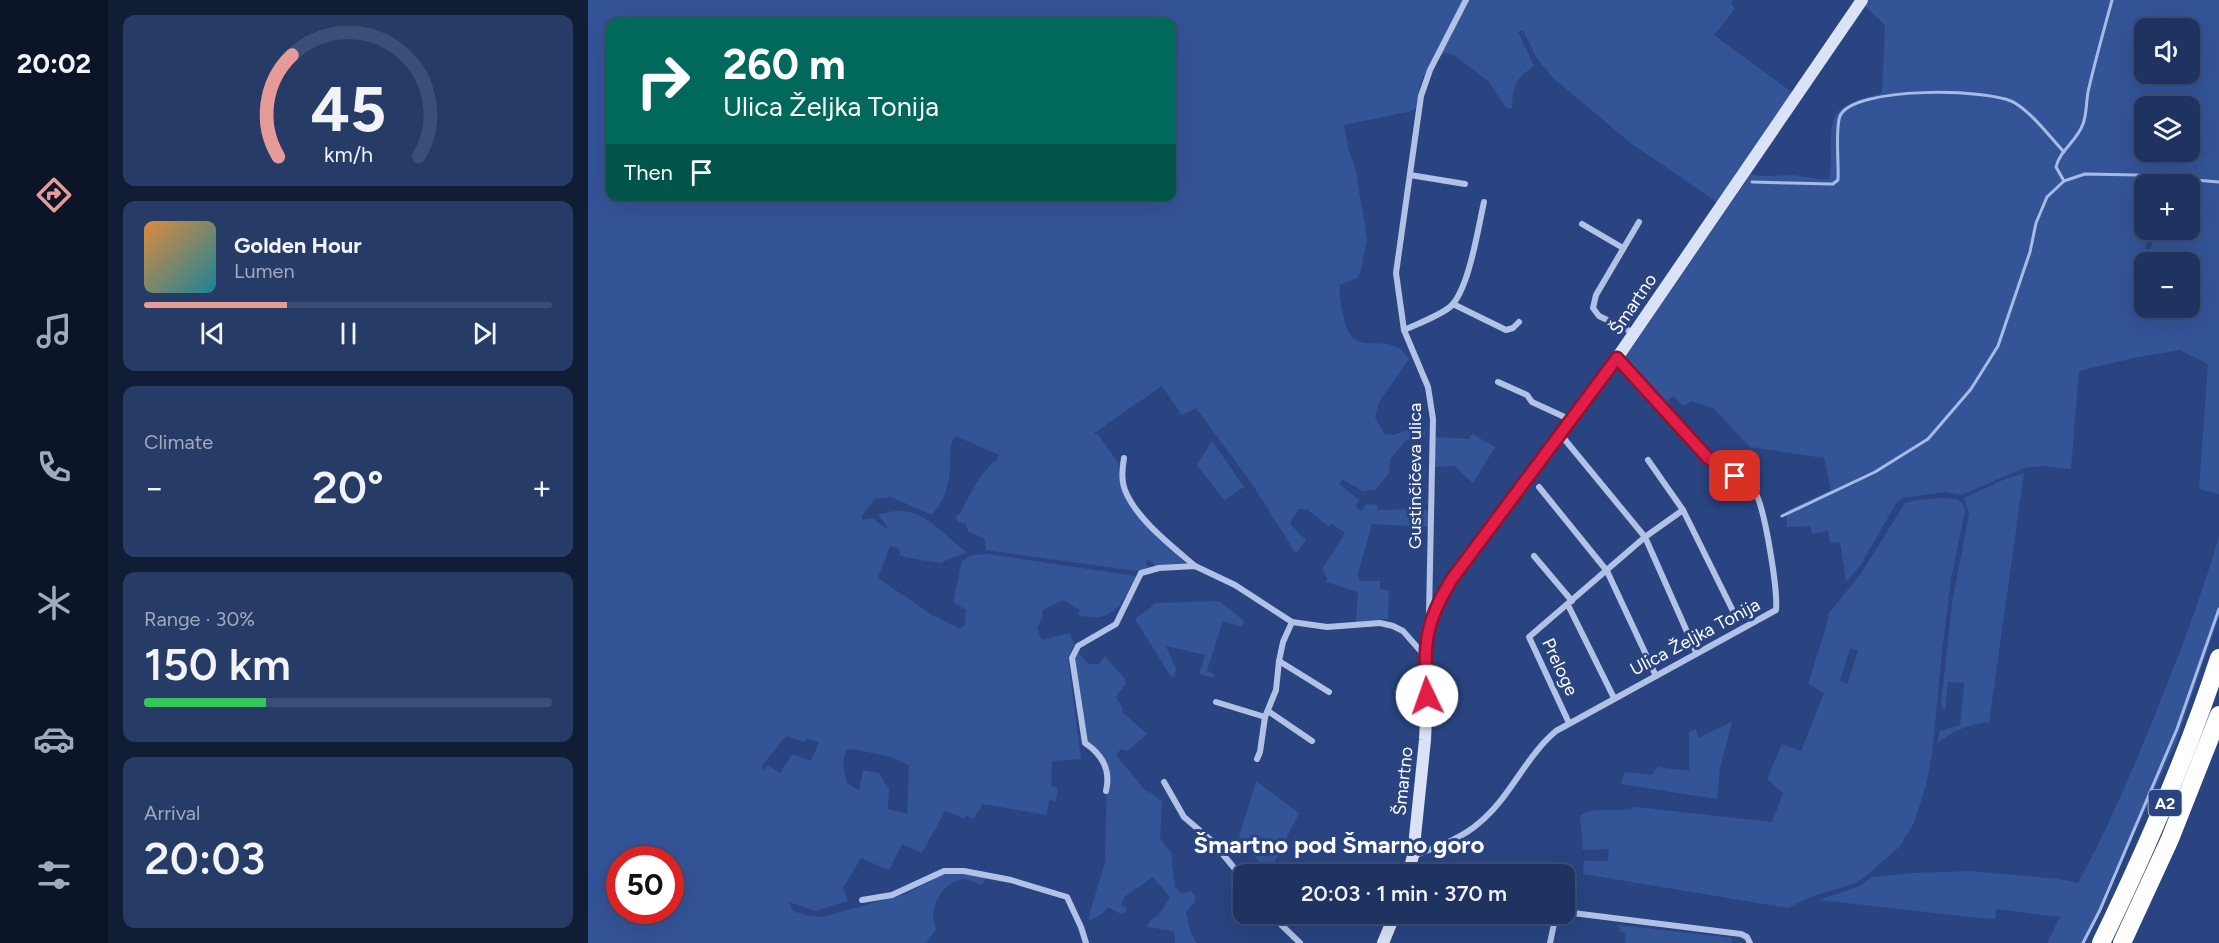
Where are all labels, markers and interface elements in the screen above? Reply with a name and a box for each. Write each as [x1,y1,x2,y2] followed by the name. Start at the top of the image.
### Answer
[2134,18,2200,318] map controls
[2134,18,2200,84] button: sound
[723,39,846,90] text: 260 m
[624,42,702,120] icon: right
[17,47,91,80] text: 20:02
[310,72,386,147] text: 45
[723,90,939,123] text: Ulica Željka Tonija
[2134,96,2200,162] button: layers
[324,143,372,168] text: km/h
[685,156,718,189] icon: arrive
[624,159,673,186] text: Then
[33,174,75,216] icon: directions
[2134,174,2200,240] button: +
[234,232,362,259] text: Golden Hour
[2134,252,2200,318] button: −
[234,259,295,283] text: Lumen
[1605,269,1661,339] street label: Šmartno
[33,310,75,352] icon: music
[196,317,229,350] icon: previous
[332,317,365,350] icon: pause
[468,317,501,350] icon: next
[1404,403,1426,549] street label: Gustinčičeva ulica
[144,430,213,454] text: Climate
[33,446,75,488] icon: phone
[1709,450,1760,501] pin
[1718,459,1751,492] icon: arrive
[312,460,384,514] text: 20°
[144,468,165,507] text: −
[531,468,552,507] text: +
[33,582,75,624] icon: climate
[1626,593,1764,681] street label: Ulica Željka Tonija
[144,607,255,631] text: Range · 30%
[1537,635,1583,699] street label: Preloge
[144,637,291,691] text: 150 km
[1395,664,1459,728] position arrow
[33,718,75,760] icon: car
[1388,746,1418,816] street label: Šmartno
[2148,790,2182,816] road number: A2
[144,801,200,825] text: Arrival
[1194,830,1484,859] district label: Šmartno pod Šmarno goro
[144,831,265,885] text: 20:03
[606,846,684,924] speed limit sign: 50
[33,854,75,896] icon: filters
[1301,880,1507,907] text: 20:03 · 1 min · 370 m

